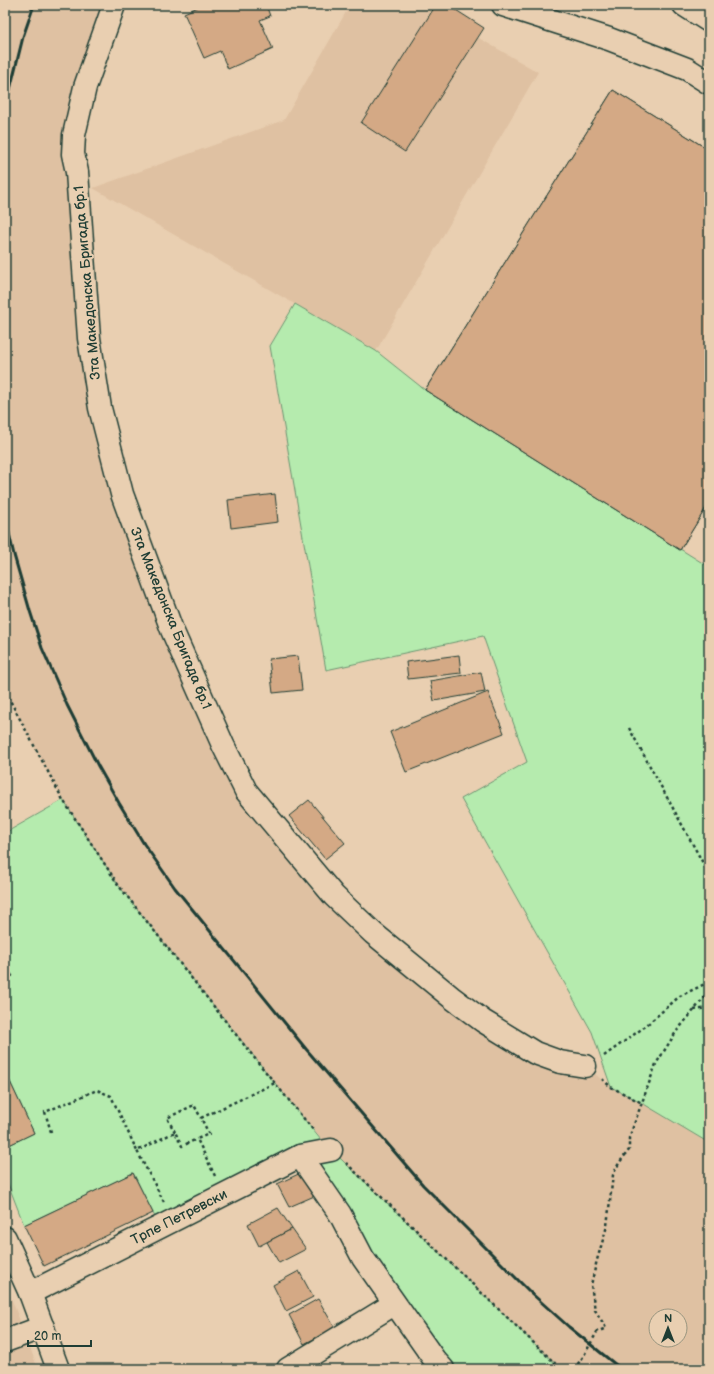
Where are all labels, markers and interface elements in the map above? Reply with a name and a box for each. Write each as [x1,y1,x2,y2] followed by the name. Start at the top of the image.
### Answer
[70,185,104,381] street label: 3та Македонска Бригада бр.1
[127,524,215,712] street label: 3та Македонска Бригада бр.1
[128,1185,230,1249] street label: Трпе Петревски
[648,1308,688,1348] north arrow
[664,1312,672,1325] text: N
[28,1322,91,1348] scale bar
[34,1329,61,1344] text: 20 m

